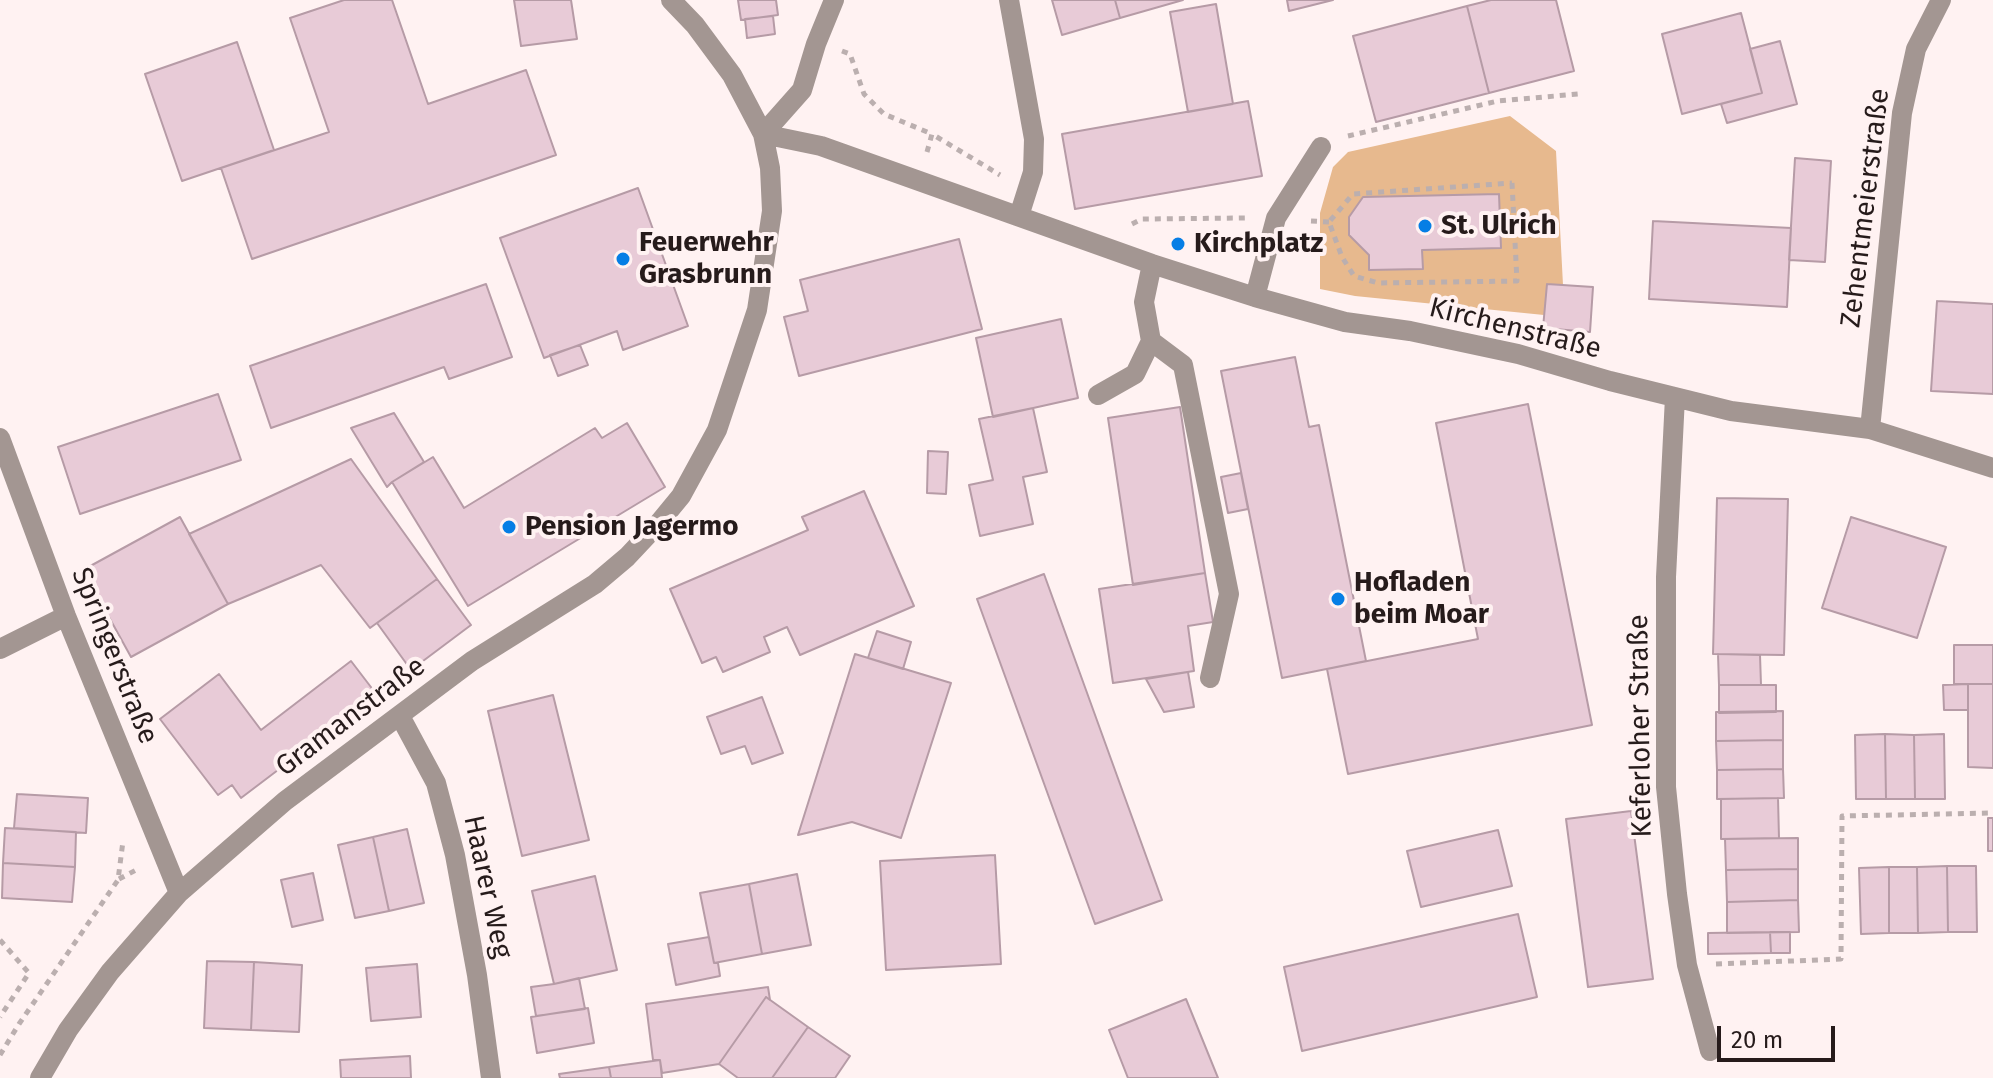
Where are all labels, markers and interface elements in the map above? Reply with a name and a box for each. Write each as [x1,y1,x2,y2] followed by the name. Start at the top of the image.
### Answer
[1835,87,1897,329] street label: Zehentmeierstraße
[1441,209,1557,243] place label: St. Ulrich
[1416,217,1434,235] marker: St. Ulrich
[639,226,774,292] place label: Feuerwehr Grasbrunn
[1194,227,1323,261] place label: Kirchplatz
[1169,235,1187,253] marker: Kirchplatz
[614,250,632,268] marker: Feuerwehr Grasbrunn
[1426,291,1604,367] street label: Kirchenstraße
[525,510,739,544] place label: Pension Jagermo
[500,518,518,536] marker: Pension Jagermo
[63,563,165,749] street label: Springerstraße
[1354,566,1489,632] place label: Hofladen beim Moar
[1329,590,1347,608] marker: Hofladen beim Moar
[1622,614,1660,838] street label: Keferloher Straße
[270,650,432,784] street label: Gramanstraße
[455,812,519,962] street label: Haarer Weg
[1721,1010,1839,1060] scale bar
[1731,1026,1783,1054] text: 20 m

